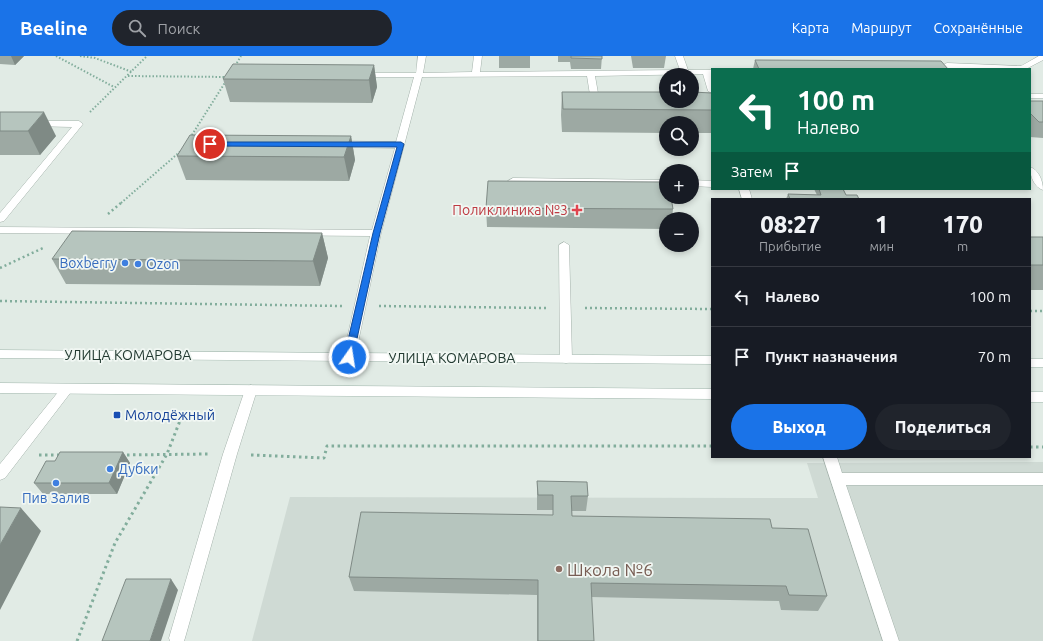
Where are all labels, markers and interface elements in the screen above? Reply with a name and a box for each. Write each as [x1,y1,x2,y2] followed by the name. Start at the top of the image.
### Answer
[112,10,392,46] search box
[20,17,88,39] text: Beeline
[126,17,148,39] icon: search
[158,20,200,37] text: Поиск
[792,20,829,36] text: Карта
[851,20,912,36] text: Маршрут
[934,20,1023,36] text: Сохранённые
[659,68,699,252] map controls
[659,68,699,108] button: sound
[731,84,783,136] icon: left
[797,84,875,115] text: 100 m
[659,116,699,156] button: search
[797,117,860,137] text: Налево
[193,127,227,161] pin
[199,133,221,155] icon: arrive
[781,160,803,182] icon: arrive
[731,163,773,180] text: Затем
[659,164,699,204] button: +
[452,202,568,218] place label: Поликлиника №3
[571,204,583,216] marker: Поликлиника №3
[760,211,820,238] text: 08:27
[875,211,889,238] text: 1
[942,211,983,238] text: 170
[659,212,699,252] button: −
[759,239,821,253] text: Прибытие
[869,239,894,253] text: мин
[957,239,968,253] text: m
[59,255,117,271] place label: Boxberry
[146,256,179,272] place label: Ozon
[120,258,130,268] marker: Boxberry
[133,259,143,269] marker: Ozon
[731,286,753,308] icon: left
[765,288,820,305] text: Налево
[969,288,1011,305] text: 100 m
[328,336,370,378] position arrow
[731,346,753,368] icon: arrive
[65,347,191,363] street label: УЛИЦА КОМАРОВА
[765,348,898,365] text: Пункт назначения
[978,348,1011,365] text: 70 m
[389,350,515,366] street label: УЛИЦА КОМАРОВА
[731,404,867,450] button: Выход
[875,404,1011,450] button: Поделиться
[125,407,215,423] place label: Молодёжный
[112,410,122,420] marker: Молодёжный
[118,461,159,477] place label: Дубки
[105,464,115,474] marker: Дубки
[51,478,61,488] marker: Пив Залив
[22,490,90,506] place label: Пив Залив
[567,560,653,579] place label: Школа №6
[554,564,564,574] marker: Школа №6

